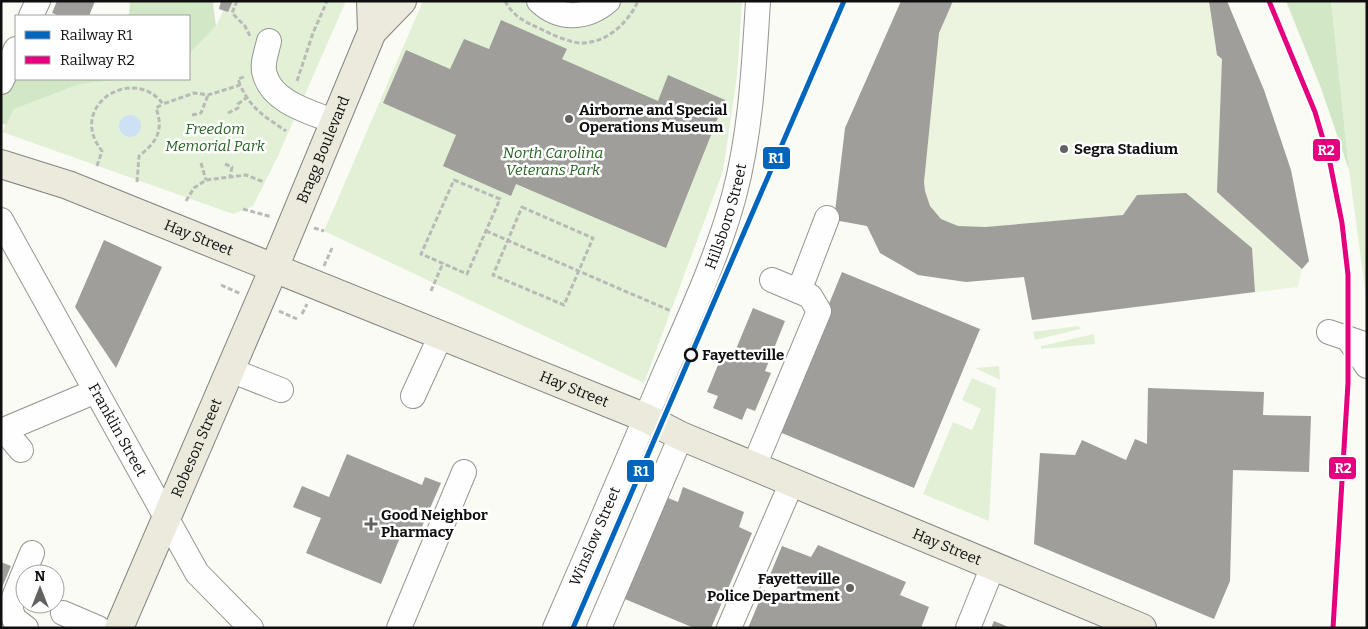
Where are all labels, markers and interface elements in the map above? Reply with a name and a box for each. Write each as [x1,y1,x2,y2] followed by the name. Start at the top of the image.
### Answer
[15,15,190,80] legend
[60,26,133,44] text: Railway R1
[60,51,135,69] text: Railway R2
[293,93,353,206] street label: Bragg Boulevard
[579,101,728,136] place label: Airborne and Special Operations Museum
[563,113,575,125] marker: Airborne and Special Operations Museum
[165,120,266,155] park label: Freedom Memorial Park
[1312,138,1341,162] line badge: R2
[1074,140,1179,158] place label: Segra Stadium
[1317,142,1335,159] text: R2
[1058,143,1070,155] marker: Segra Stadium
[503,144,603,179] park label: North Carolina Veterans Park
[762,146,791,170] line badge: R1
[768,150,784,167] text: R1
[701,161,750,272] street label: Hillsboro Street
[161,216,236,260] street label: Hay Street
[702,346,784,364] place label: Fayetteville
[684,348,698,362] marker: Fayetteville
[537,367,612,411] street label: Hay Street
[84,380,151,480] street label: Franklin Street
[167,395,226,500] street label: Robeson Street
[1328,456,1357,480] line badge: R2
[626,459,655,483] line badge: R1
[1334,460,1352,477] text: R2
[633,463,649,480] text: R1
[566,484,624,589] street label: Winslow Street
[381,506,488,541] place label: Good Neighbor Pharmacy
[365,518,377,530] marker: Good Neighbor Pharmacy
[910,525,985,569] street label: Hay Street
[15,564,65,614] north arrow
[35,568,46,585] text: N
[707,570,840,605] place label: Fayetteville Police Department
[844,582,856,594] marker: Fayetteville Police Department

